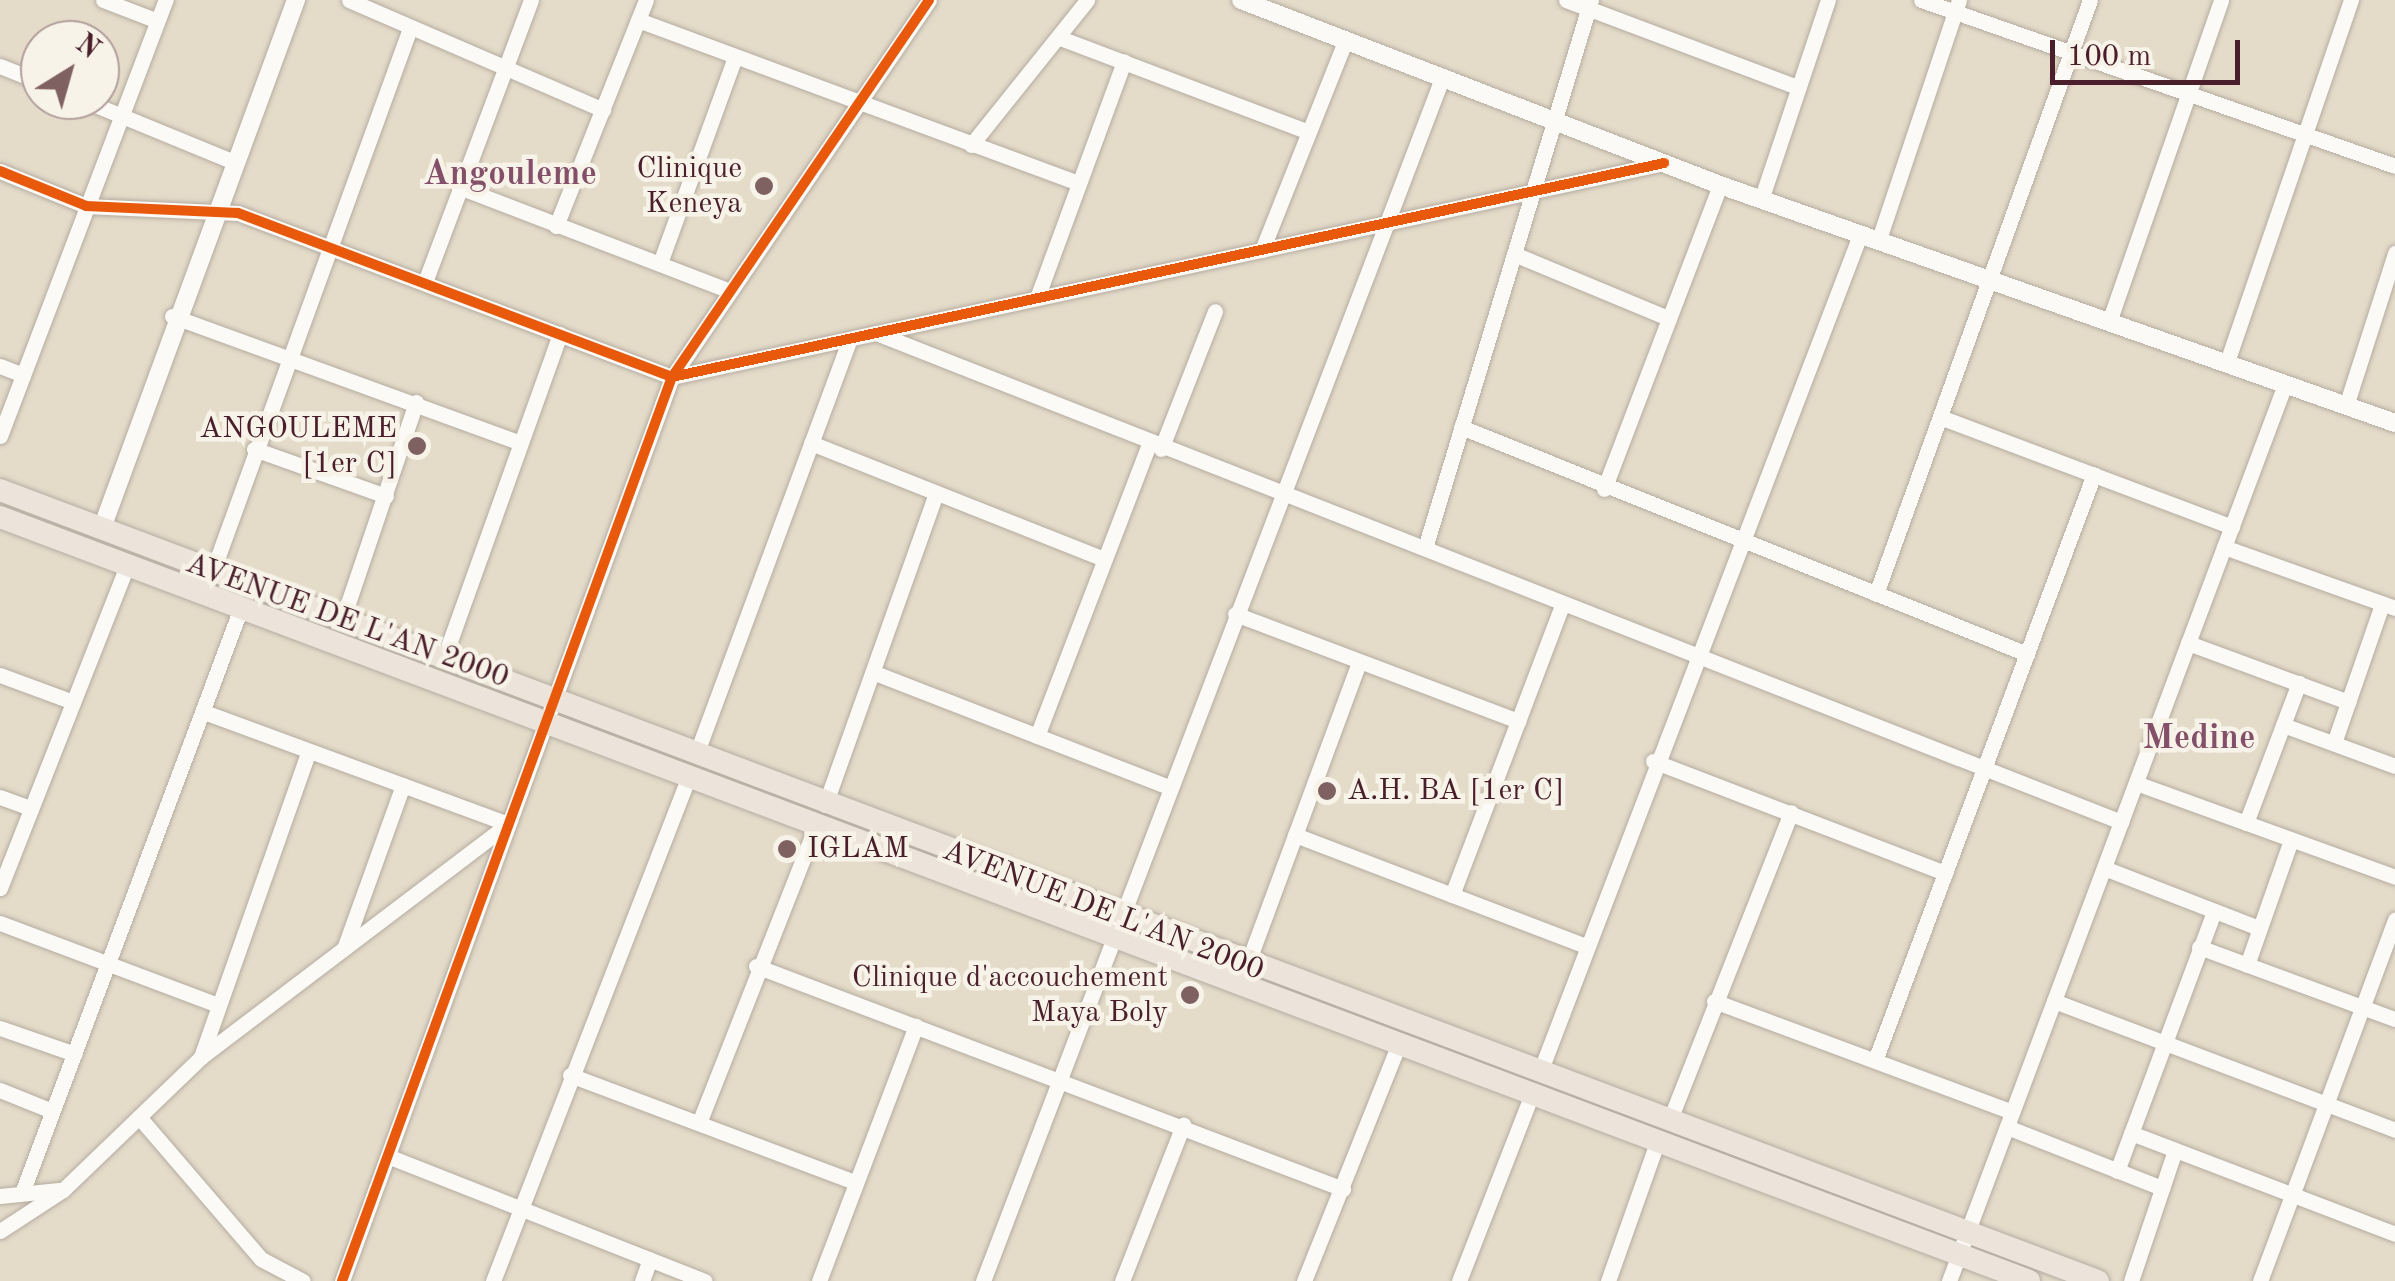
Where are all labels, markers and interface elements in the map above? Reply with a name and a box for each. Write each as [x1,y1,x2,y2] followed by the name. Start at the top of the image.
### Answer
[20,20,120,120] north arrow
[2055,20,2245,82] scale bar
[70,30,104,65] text: N
[2067,42,2151,72] text: 100 m
[637,151,742,222] place label: Clinique Keneya
[423,154,597,196] district label: Angouleme
[751,173,777,199] marker: Clinique Keneya
[199,411,397,482] place label: ANGOULEME [1er C]
[406,435,428,457] marker: ANGOULEME [1er C]
[180,546,514,696] street label: AVENUE DE L'AN 2000
[2143,718,2255,760] district label: Medine
[1347,773,1564,809] place label: A.H. BA [1er C]
[1316,780,1338,802] marker: A.H. BA [1er C]
[807,831,909,867] place label: IGLAM
[937,833,1269,989] street label: AVENUE DE L'AN 2000
[776,838,798,860] marker: IGLAM
[852,960,1168,1030] place label: Clinique d'accouchement Maya Boly
[1177,982,1203,1008] marker: Clinique d'accouchement Maya Boly

